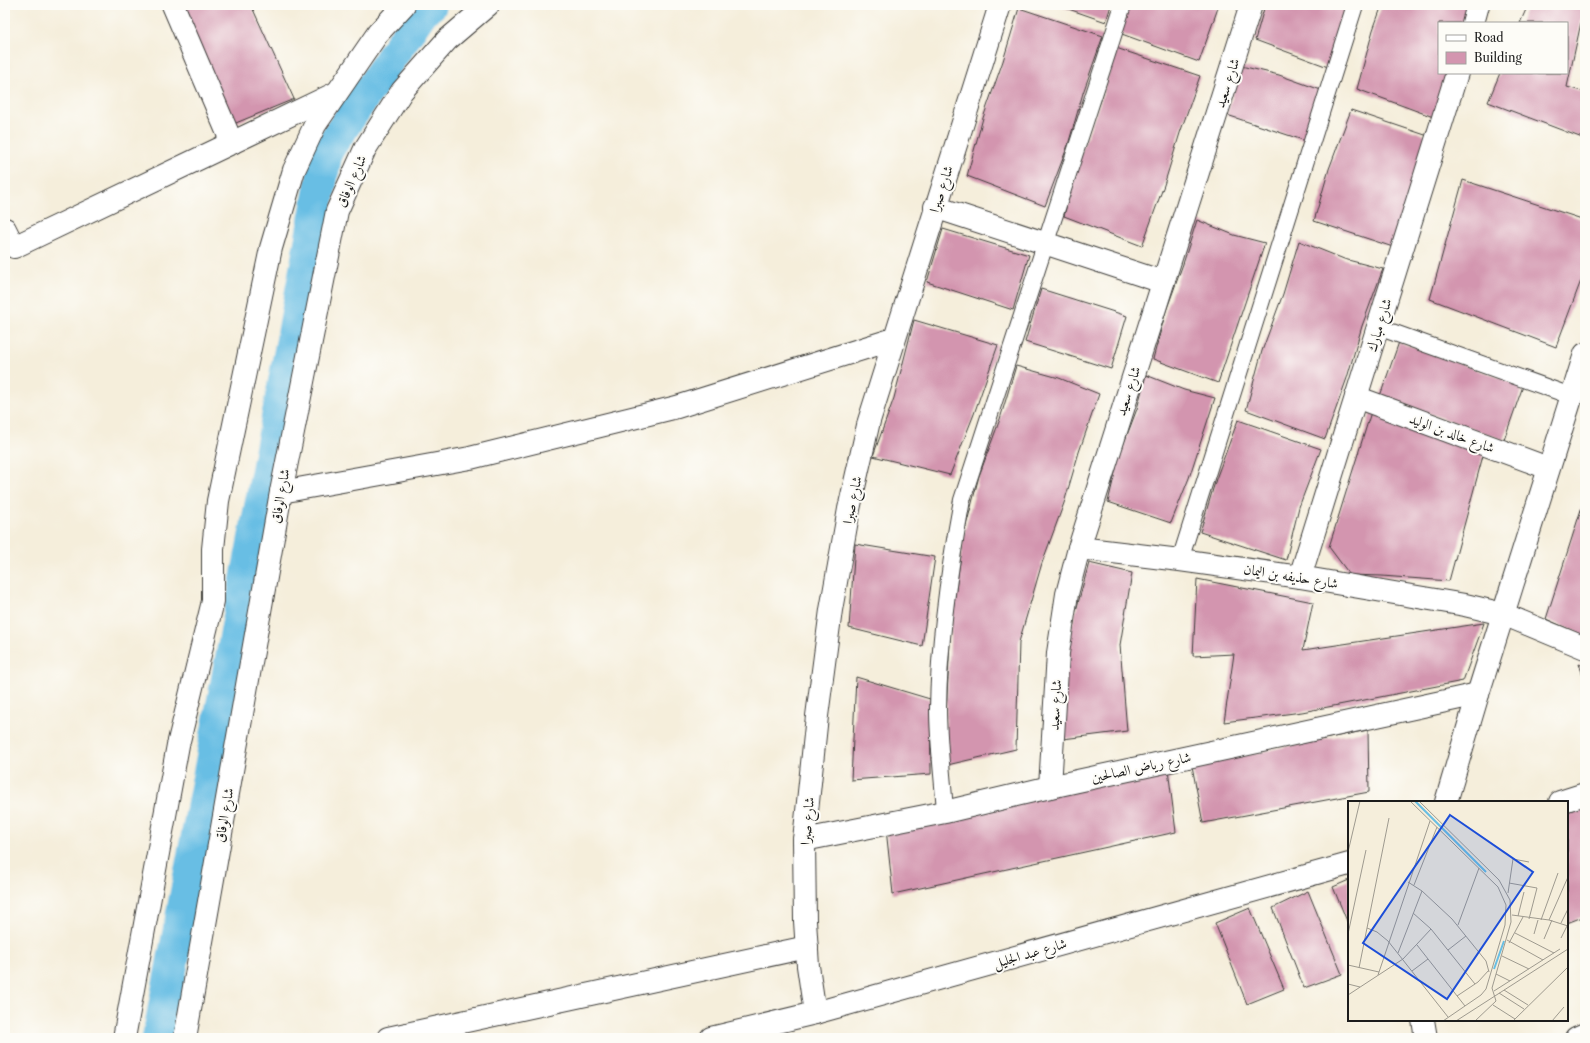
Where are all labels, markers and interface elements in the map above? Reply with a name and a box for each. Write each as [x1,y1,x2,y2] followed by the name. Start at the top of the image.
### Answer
[1438,22,1568,74] legend
[1474,30,1504,45] text: Road
[1474,50,1522,65] text: Building
[1211,56,1246,111] street label: شارع سعيد
[332,152,373,211] street label: شارع الوفاق
[925,163,960,216] street label: شارع صبرا
[1362,296,1399,355] street label: شارع مبارك
[1112,364,1147,419] street label: شارع سعيد
[1406,409,1497,460] street label: شارع خالد بن الوليد
[266,467,297,525] street label: شارع الوفاق
[838,474,869,526] street label: شارع صبرا
[1242,560,1340,595] street label: شارع حذيفه بن اليمان
[1045,679,1068,731] street label: شارع سعيد
[1090,748,1193,789] street label: شارع رياض الصالحين
[210,786,241,844] street label: شارع الوفاق
[796,796,821,846] street label: شارع صبرا
[1348,801,1568,1021] inset map
[991,934,1070,975] street label: شارع عبد الجليل

